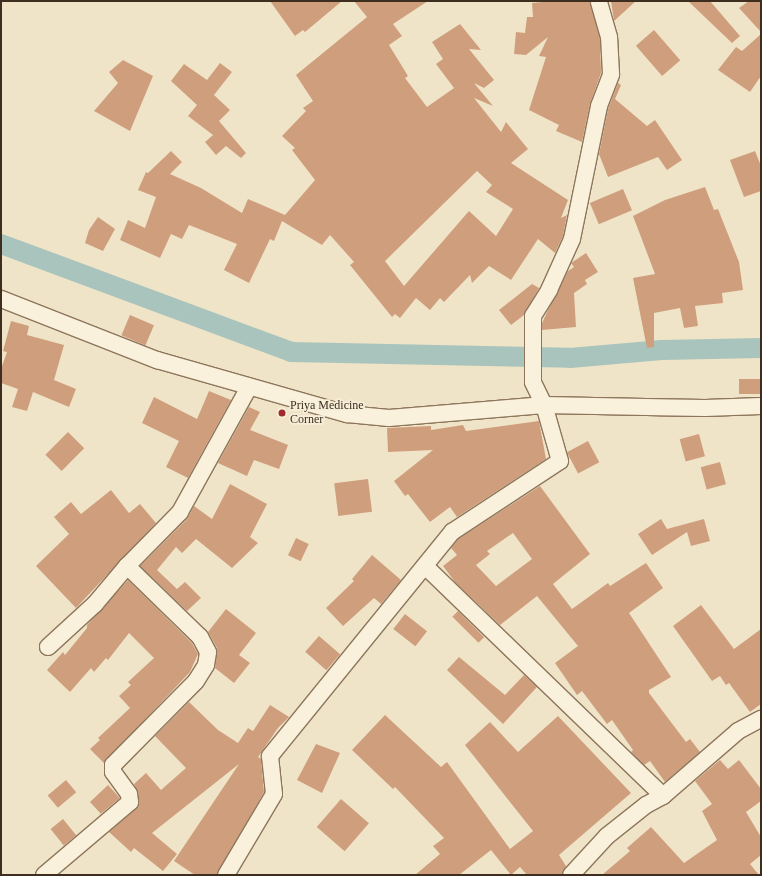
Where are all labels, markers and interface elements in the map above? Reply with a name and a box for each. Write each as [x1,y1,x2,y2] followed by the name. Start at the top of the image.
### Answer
[290,399,364,427] place label: Priya Medicine Corner
[277,408,287,418] marker: Priya Medicine Corner

